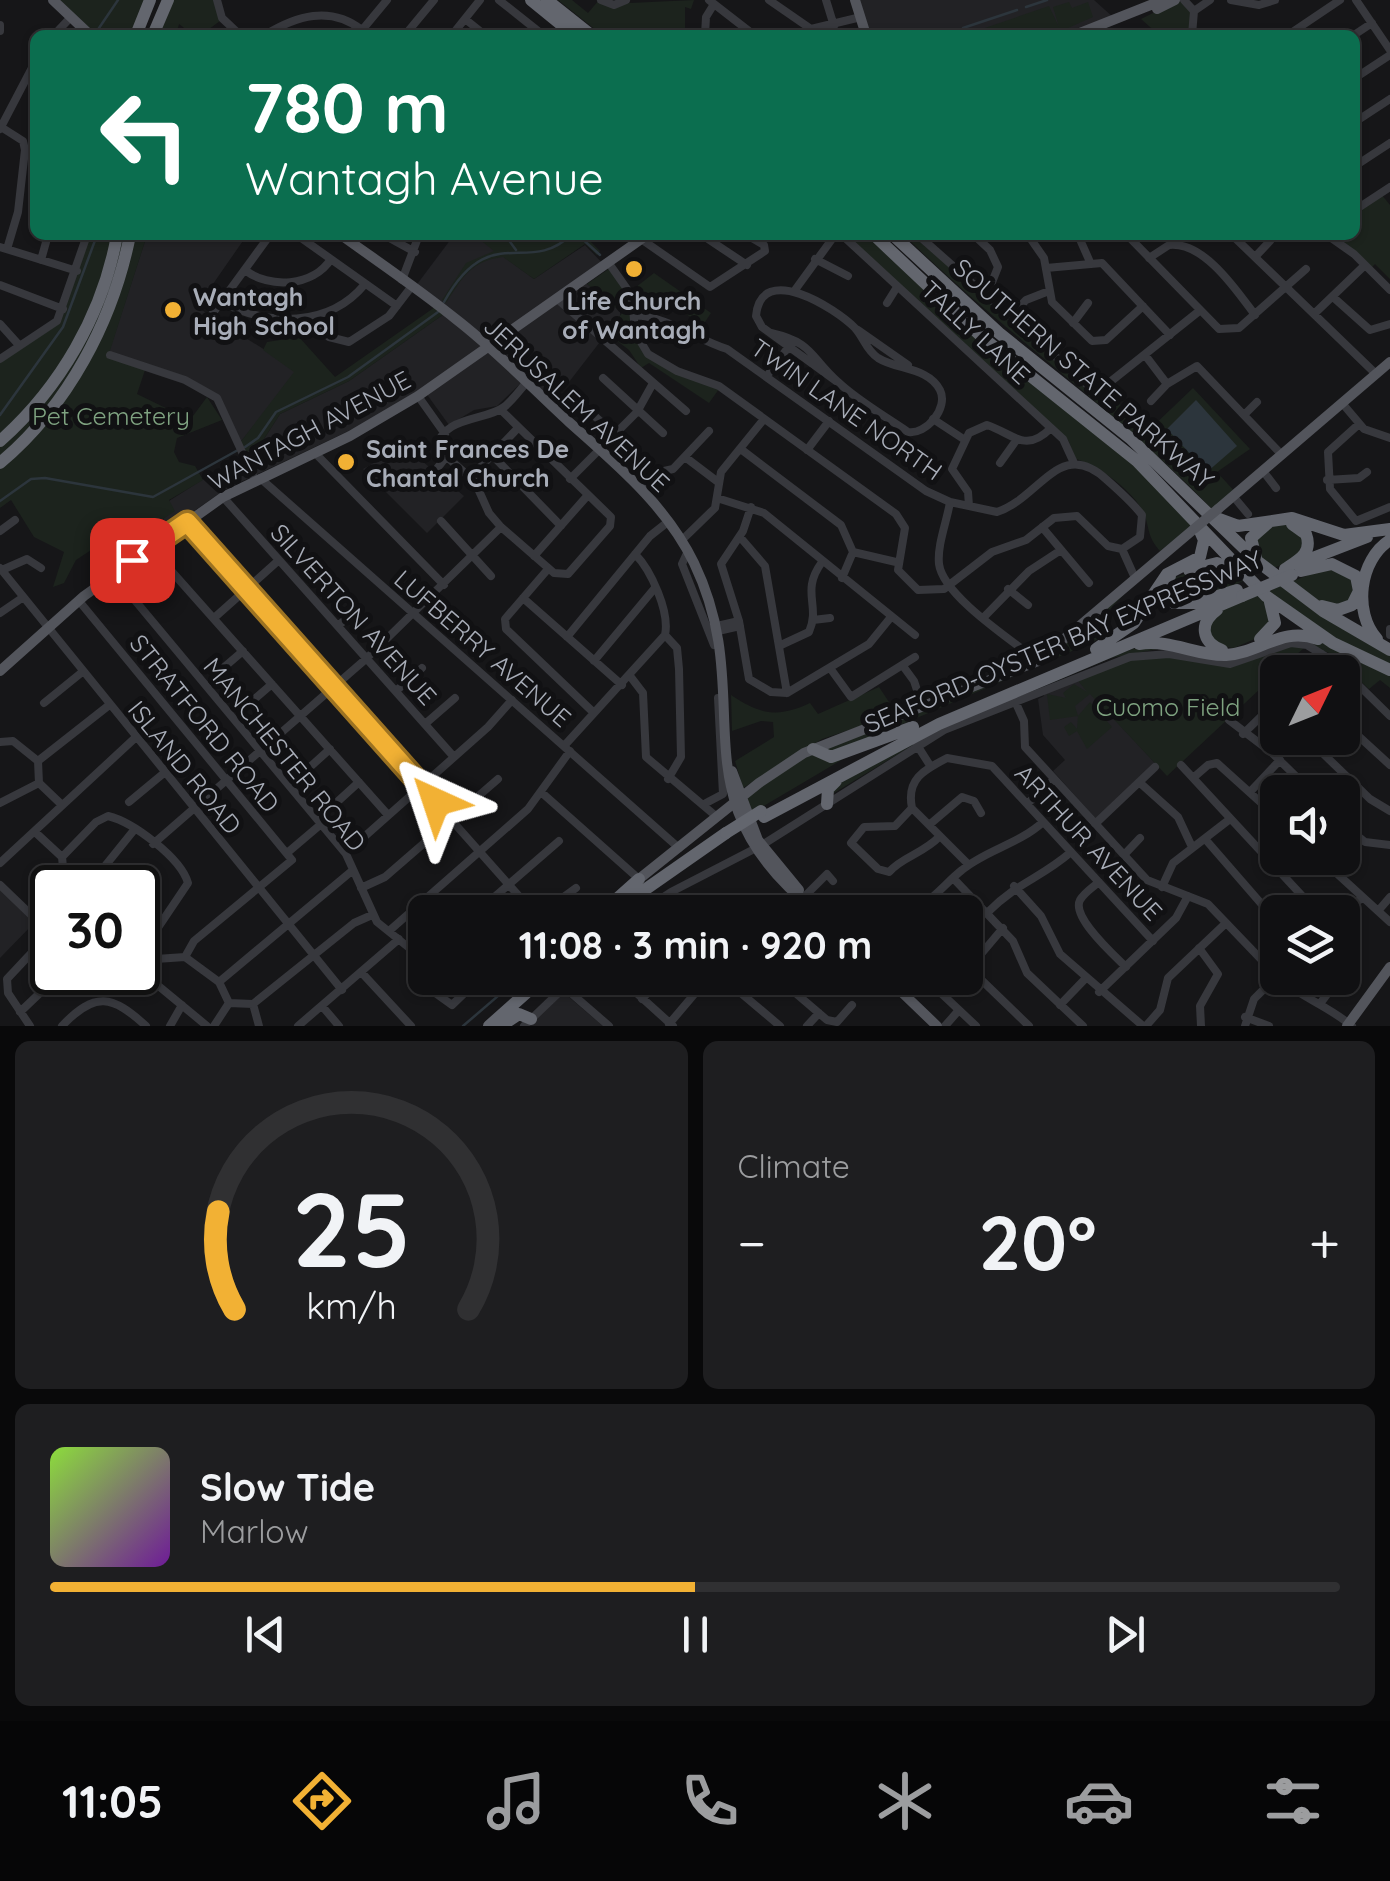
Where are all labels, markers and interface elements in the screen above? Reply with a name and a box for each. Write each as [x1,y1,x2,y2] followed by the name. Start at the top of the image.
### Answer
[245,63,449,151] text: 780 m
[80,70,210,200] icon: left
[245,150,604,206] text: Wantagh Avenue
[947,251,1221,495] street label: SOUTHERN STATE PARKWAY
[623,258,645,280] marker: Life Church of Wantagh
[915,274,1037,390] street label: TALLY LANE
[193,281,335,341] place label: Wantagh High School
[562,285,706,345] place label: Life Church of Wantagh
[162,299,184,321] marker: Wantagh High School
[478,310,676,498] street label: JERUSALEM AVENUE
[745,331,949,487] street label: TWIN LANE NORTH
[202,363,416,497] street label: WANTAGH AVENUE
[32,400,190,431] park label: Pet Cemetery
[366,433,569,493] place label: Saint Frances De Chantal Church
[335,451,357,473] marker: Saint Frances De Chantal Church
[264,517,444,711] street label: SILVERTON AVENUE
[90,518,175,603] pin
[105,533,160,588] icon: arrive
[860,543,1266,739] street label: SEAFORD-OYSTER BAY EXPRESSWAY
[388,563,578,733] street label: LUFBERRY AVENUE
[124,628,286,818] street label: STRATFORD ROAD
[197,651,373,857] street label: MANCHESTER ROAD
[1260,655,1360,755] north arrow
[1260,655,1360,995] map controls
[1096,691,1240,722] park label: Cuomo Field
[122,694,248,840] street label: ISLAND ROAD
[384,750,488,854] position arrow
[1009,758,1169,926] street label: ARTHUR AVENUE
[1260,775,1360,875] button: sound
[30,865,160,995] speed limit sign: 30
[1260,895,1360,995] button: layers
[519,921,872,969] text: 11:08 · 3 min · 920 m
[738,1146,850,1186] text: Climate
[292,1163,411,1293] text: 25
[978,1195,1097,1289] text: 20°
[738,1208,766,1277] text: −
[1309,1208,1340,1277] text: +
[306,1283,397,1328] text: km/h
[200,1463,375,1511] text: Slow Tide
[200,1511,309,1551] text: Marlow
[238,1607,293,1662] icon: previous
[668,1607,723,1662] icon: pause
[1098,1607,1153,1662] icon: next
[287,1766,357,1836] icon: directions
[481,1766,551,1836] icon: music
[675,1766,745,1836] icon: phone
[870,1766,940,1836] icon: climate
[1064,1766,1134,1836] icon: car
[1258,1766,1328,1836] icon: filters
[62,1773,163,1829] text: 11:05

